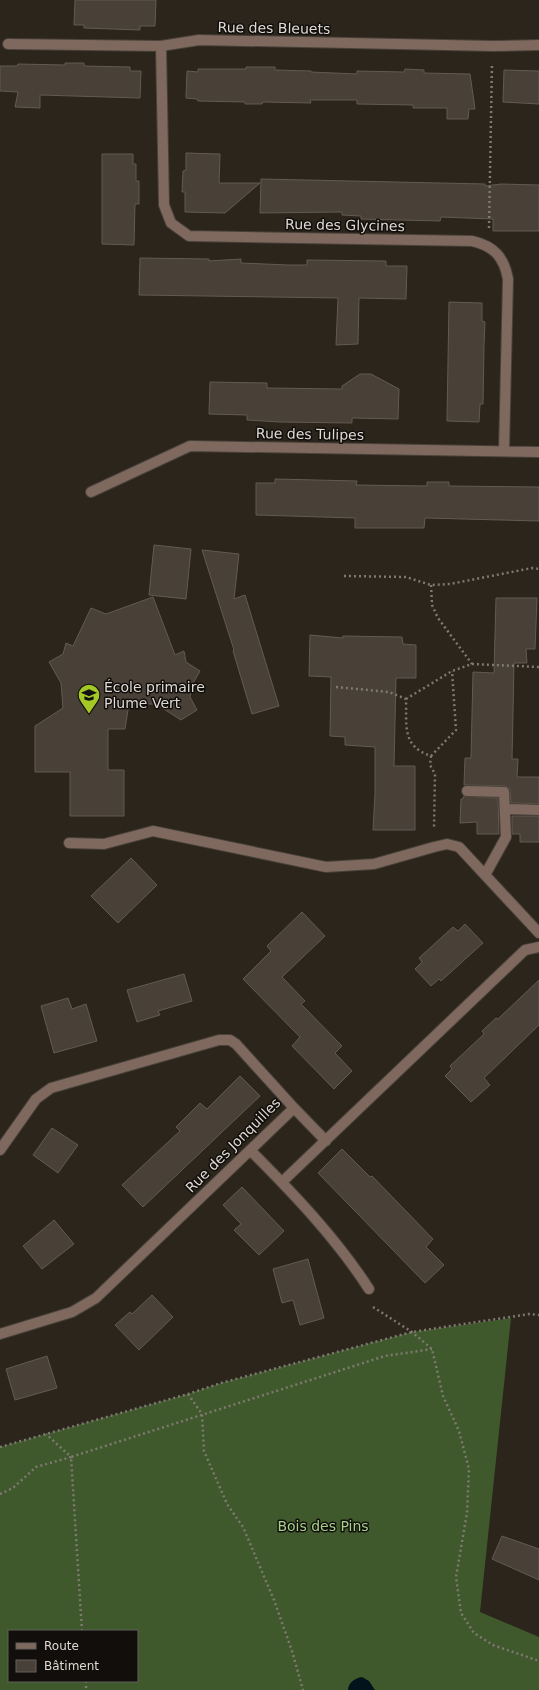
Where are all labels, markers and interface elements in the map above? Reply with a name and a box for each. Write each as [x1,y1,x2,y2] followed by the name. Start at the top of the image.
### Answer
[218,19,330,37] street label: Rue des Bleuets
[285,216,405,234] street label: Rue des Glycines
[256,425,364,443] street label: Rue des Tulipes
[104,679,205,711] place label: École primaire Plume Vert
[76,682,102,715] school or university icon: École primaire Plume Vert
[182,1094,284,1196] street label: Rue des Jonquilles
[277,1518,369,1534] park label: Bois des Pins
[8,1630,138,1682] legend
[44,1639,79,1653] text: Route
[44,1659,99,1673] text: Bâtiment

